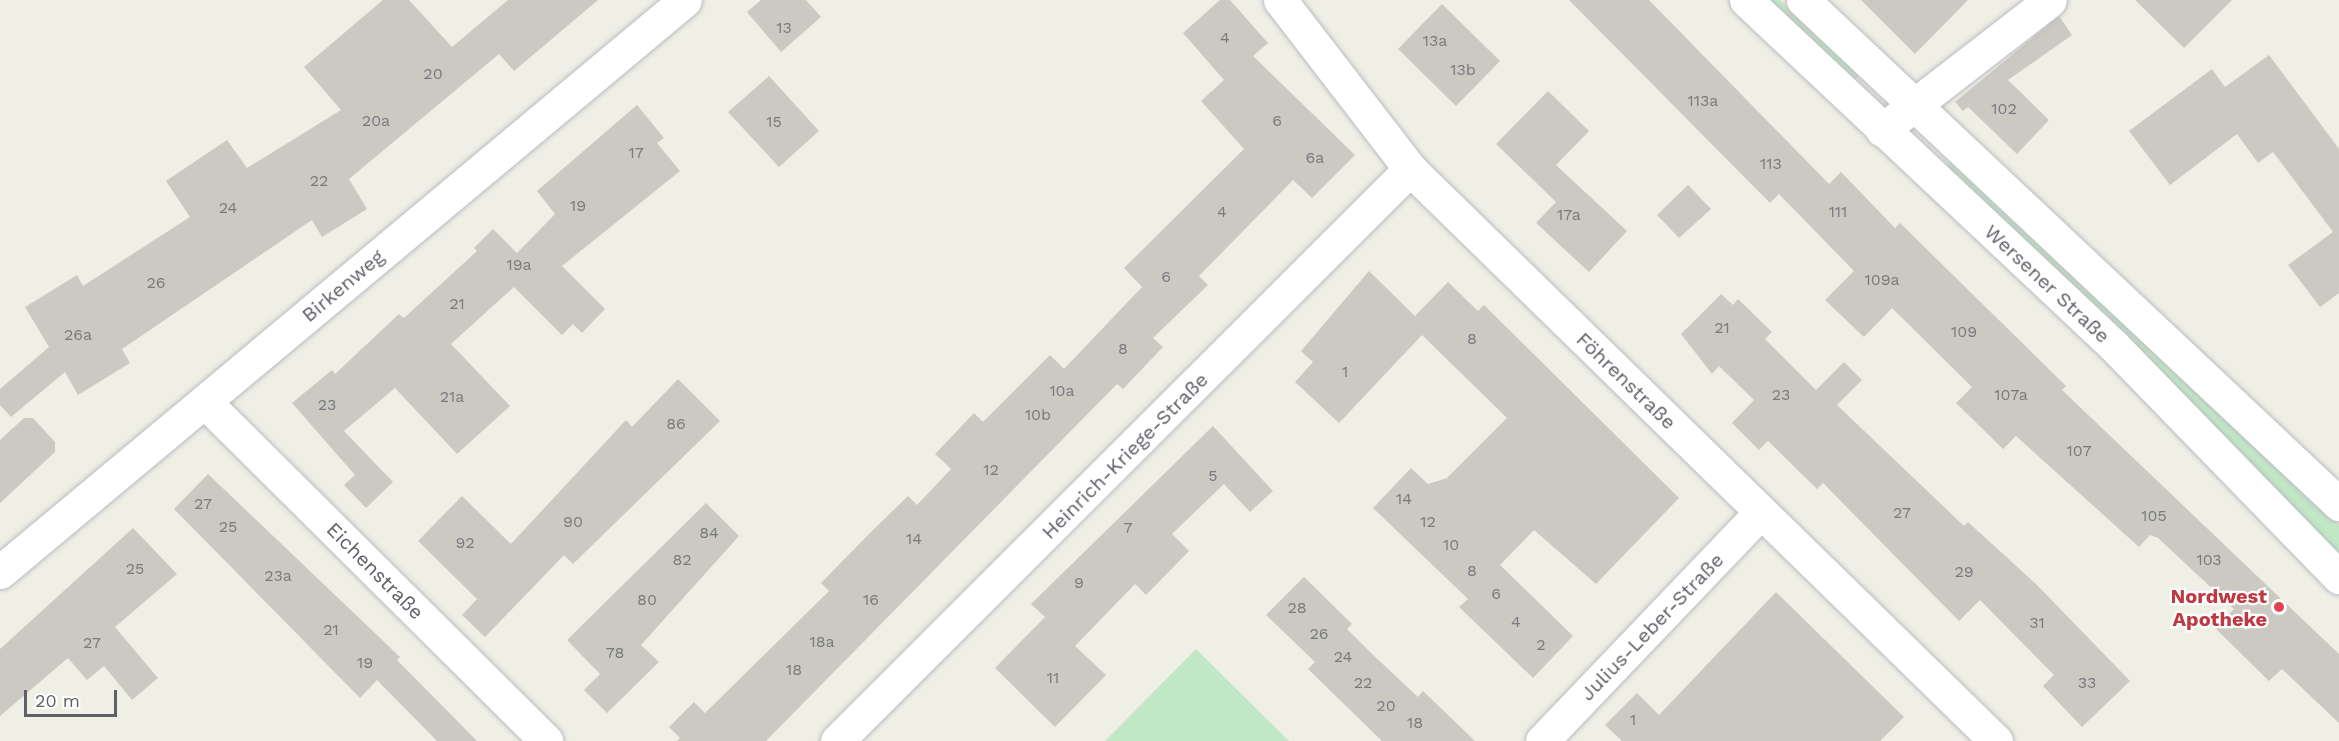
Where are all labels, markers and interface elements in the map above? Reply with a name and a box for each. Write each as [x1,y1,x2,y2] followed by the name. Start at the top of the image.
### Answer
[776,18,792,38] house number: 13
[1220,28,1230,48] house number: 4
[1423,31,1447,51] house number: 13a
[1450,60,1476,80] house number: 13b
[423,64,443,84] house number: 20
[1688,91,1718,111] house number: 113a
[1991,99,2017,119] house number: 102
[362,111,390,131] house number: 20a
[1272,111,1282,131] house number: 6
[766,112,782,132] house number: 15
[628,143,644,163] house number: 17
[1306,148,1324,168] house number: 6a
[1760,154,1782,174] house number: 113
[310,171,328,191] house number: 22
[570,196,586,216] house number: 19
[219,198,237,218] house number: 24
[1217,202,1227,222] house number: 4
[1829,202,1847,222] house number: 111
[1557,205,1581,225] house number: 17a
[1979,220,2115,348] street label: Wersener Straße
[297,245,389,327] street label: Birkenweg
[506,255,532,275] house number: 19a
[1161,267,1171,287] house number: 6
[1864,270,1900,290] house number: 109a
[146,273,166,293] house number: 26
[449,294,465,314] house number: 21
[1714,318,1730,338] house number: 21
[1951,322,1977,342] house number: 109
[64,325,92,345] house number: 26a
[1571,327,1681,435] street label: Föhrenstraße
[1467,329,1477,349] house number: 8
[1118,339,1128,359] house number: 8
[1342,362,1348,382] house number: 1
[1037,368,1213,544] street label: Heinrich-Kriege-Straße
[1049,381,1075,401] house number: 10a
[1772,385,1790,405] house number: 23
[1994,385,2028,405] house number: 107a
[440,387,464,407] house number: 21a
[318,395,336,415] house number: 23
[1025,405,1051,425] house number: 10b
[666,414,686,434] house number: 86
[2067,441,2091,461] house number: 107
[983,460,999,480] house number: 12
[1208,466,1218,486] house number: 5
[1396,489,1412,509] house number: 14
[194,494,212,514] house number: 27
[1893,503,1911,523] house number: 27
[2141,506,2167,526] house number: 105
[563,512,583,532] house number: 90
[1420,512,1436,532] house number: 12
[219,517,237,537] house number: 25
[321,517,429,625] street label: Eichenstraße
[1124,518,1132,538] house number: 7
[699,523,719,543] house number: 84
[906,529,922,549] house number: 14
[455,533,475,553] house number: 92
[1443,535,1459,555] house number: 10
[1575,548,1729,706] street label: Julius-Leber-Straße
[672,550,692,570] house number: 82
[2196,550,2222,570] house number: 103
[126,559,144,579] house number: 25
[1467,561,1477,581] house number: 8
[1954,562,1974,582] house number: 29
[264,566,292,586] house number: 23a
[1074,573,1084,593] house number: 9
[1491,584,1501,604] house number: 6
[2171,584,2267,631] place label: Nordwest Apotheke
[637,590,657,610] house number: 80
[863,590,879,610] house number: 16
[1287,598,1307,618] house number: 28
[2272,600,2286,614] marker: Nordwest Apotheke
[1511,612,1521,632] house number: 4
[2029,613,2045,633] house number: 31
[323,620,339,640] house number: 21
[1309,624,1329,644] house number: 26
[809,632,835,652] house number: 18a
[83,633,101,653] house number: 27
[1536,635,1546,655] house number: 2
[606,643,624,663] house number: 78
[1334,647,1352,667] house number: 24
[357,653,373,673] house number: 19
[786,660,802,680] house number: 18
[1047,668,1059,688] house number: 11
[1354,673,1372,693] house number: 22
[2078,673,2096,693] house number: 33
[27,678,120,716] scale bar
[35,690,80,711] text: 20 m
[1376,696,1396,716] house number: 20
[1630,710,1636,730] house number: 1
[1407,713,1423,733] house number: 18

